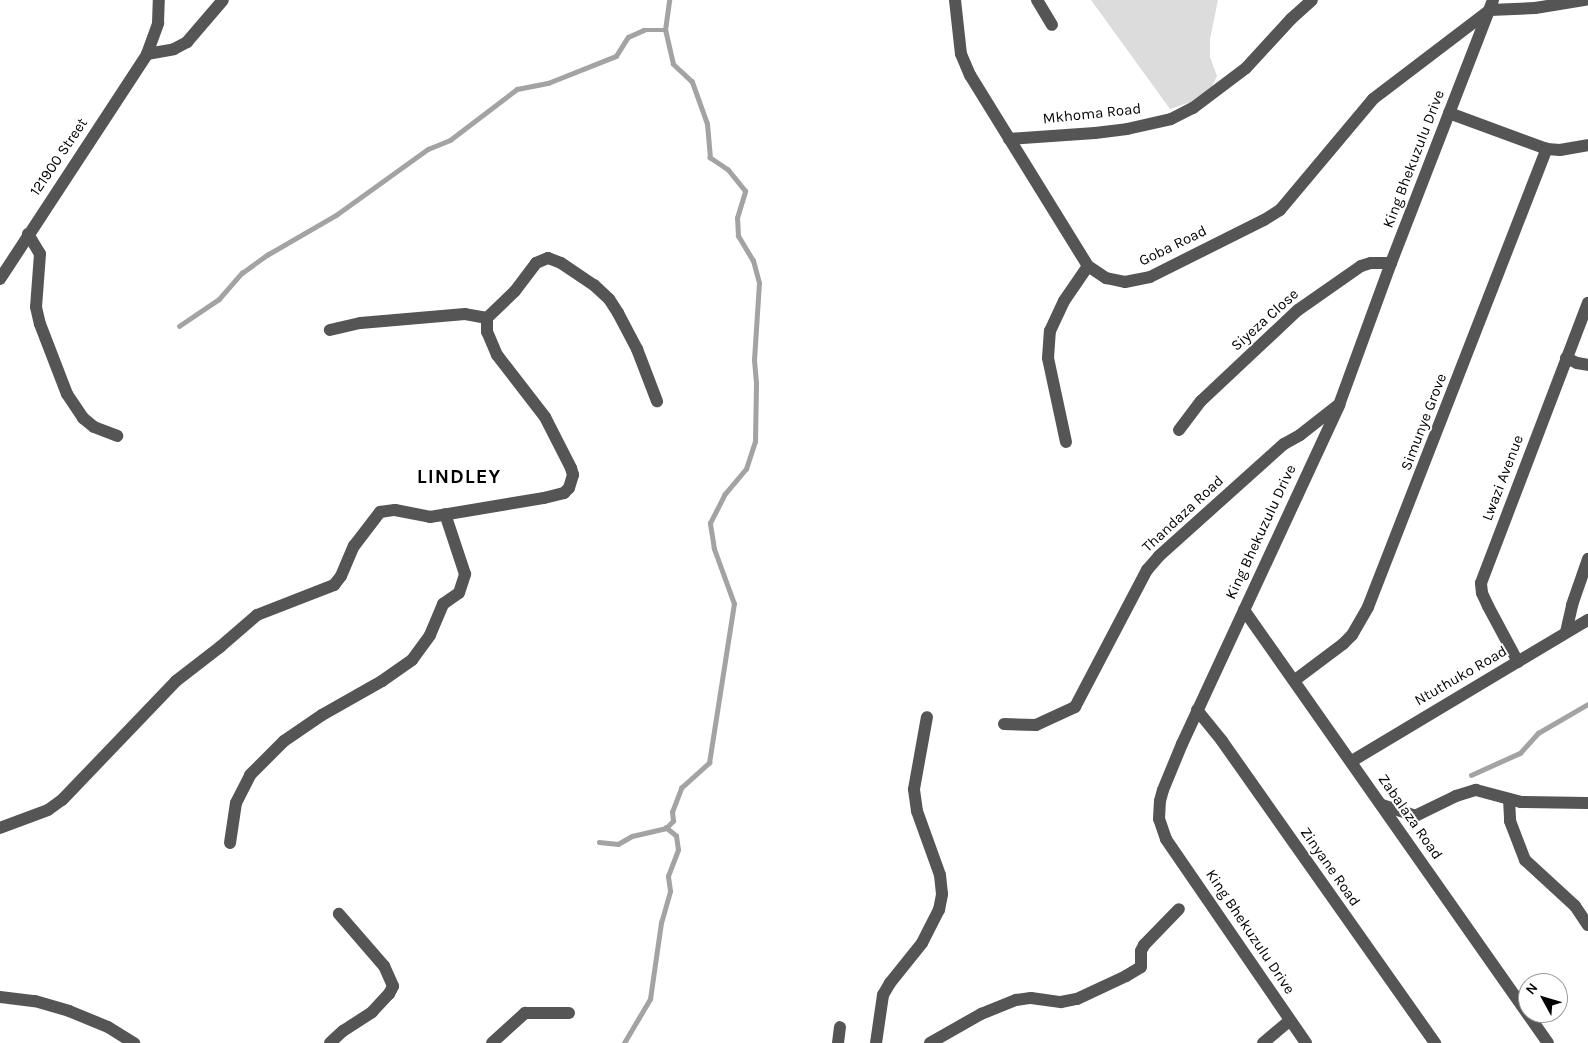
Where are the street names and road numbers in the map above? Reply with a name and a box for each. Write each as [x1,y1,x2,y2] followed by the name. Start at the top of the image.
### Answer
[1379,87,1449,231] street label: King Bhekuzulu Drive
[1042,100,1142,128] street label: Mkhoma Road
[26,115,92,199] street label: 121900 Street
[1136,222,1210,270] street label: Goba Road
[1228,285,1302,355] street label: Siyeza Close
[1397,371,1451,473] street label: Simunye Grove
[1478,433,1528,523] street label: Lwazi Avenue
[1222,462,1300,602] street label: King Bhekuzulu Drive
[1139,472,1227,556] street label: Thandaza Road
[1412,642,1510,710] street label: Ntuthuko Road
[1374,771,1446,863] street label: Zabalaza Road
[1296,824,1364,910] street label: Zinyane Road
[1202,866,1298,998] street label: King Bhekuzulu Drive

